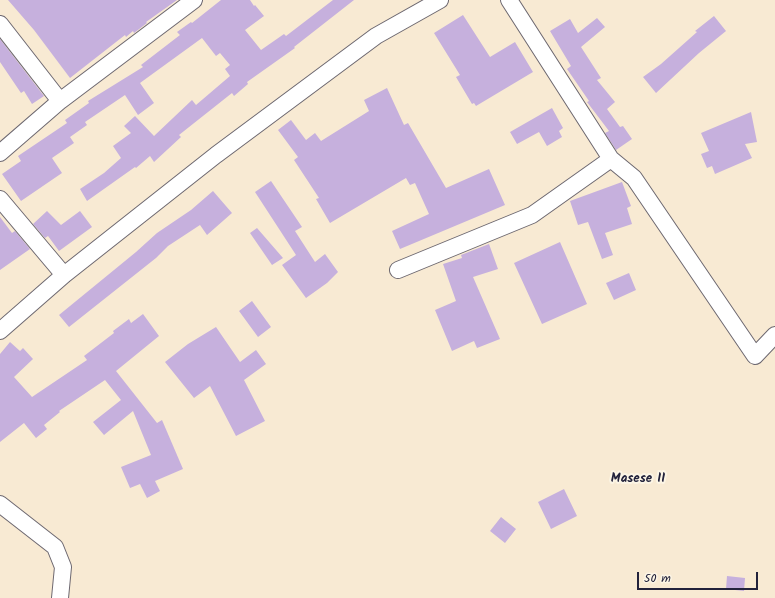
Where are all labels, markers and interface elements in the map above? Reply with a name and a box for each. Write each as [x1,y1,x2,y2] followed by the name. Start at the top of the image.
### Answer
[611,472,665,488] district label: Masese II
[639,564,760,590] scale bar
[644,569,671,588] text: 50 m

